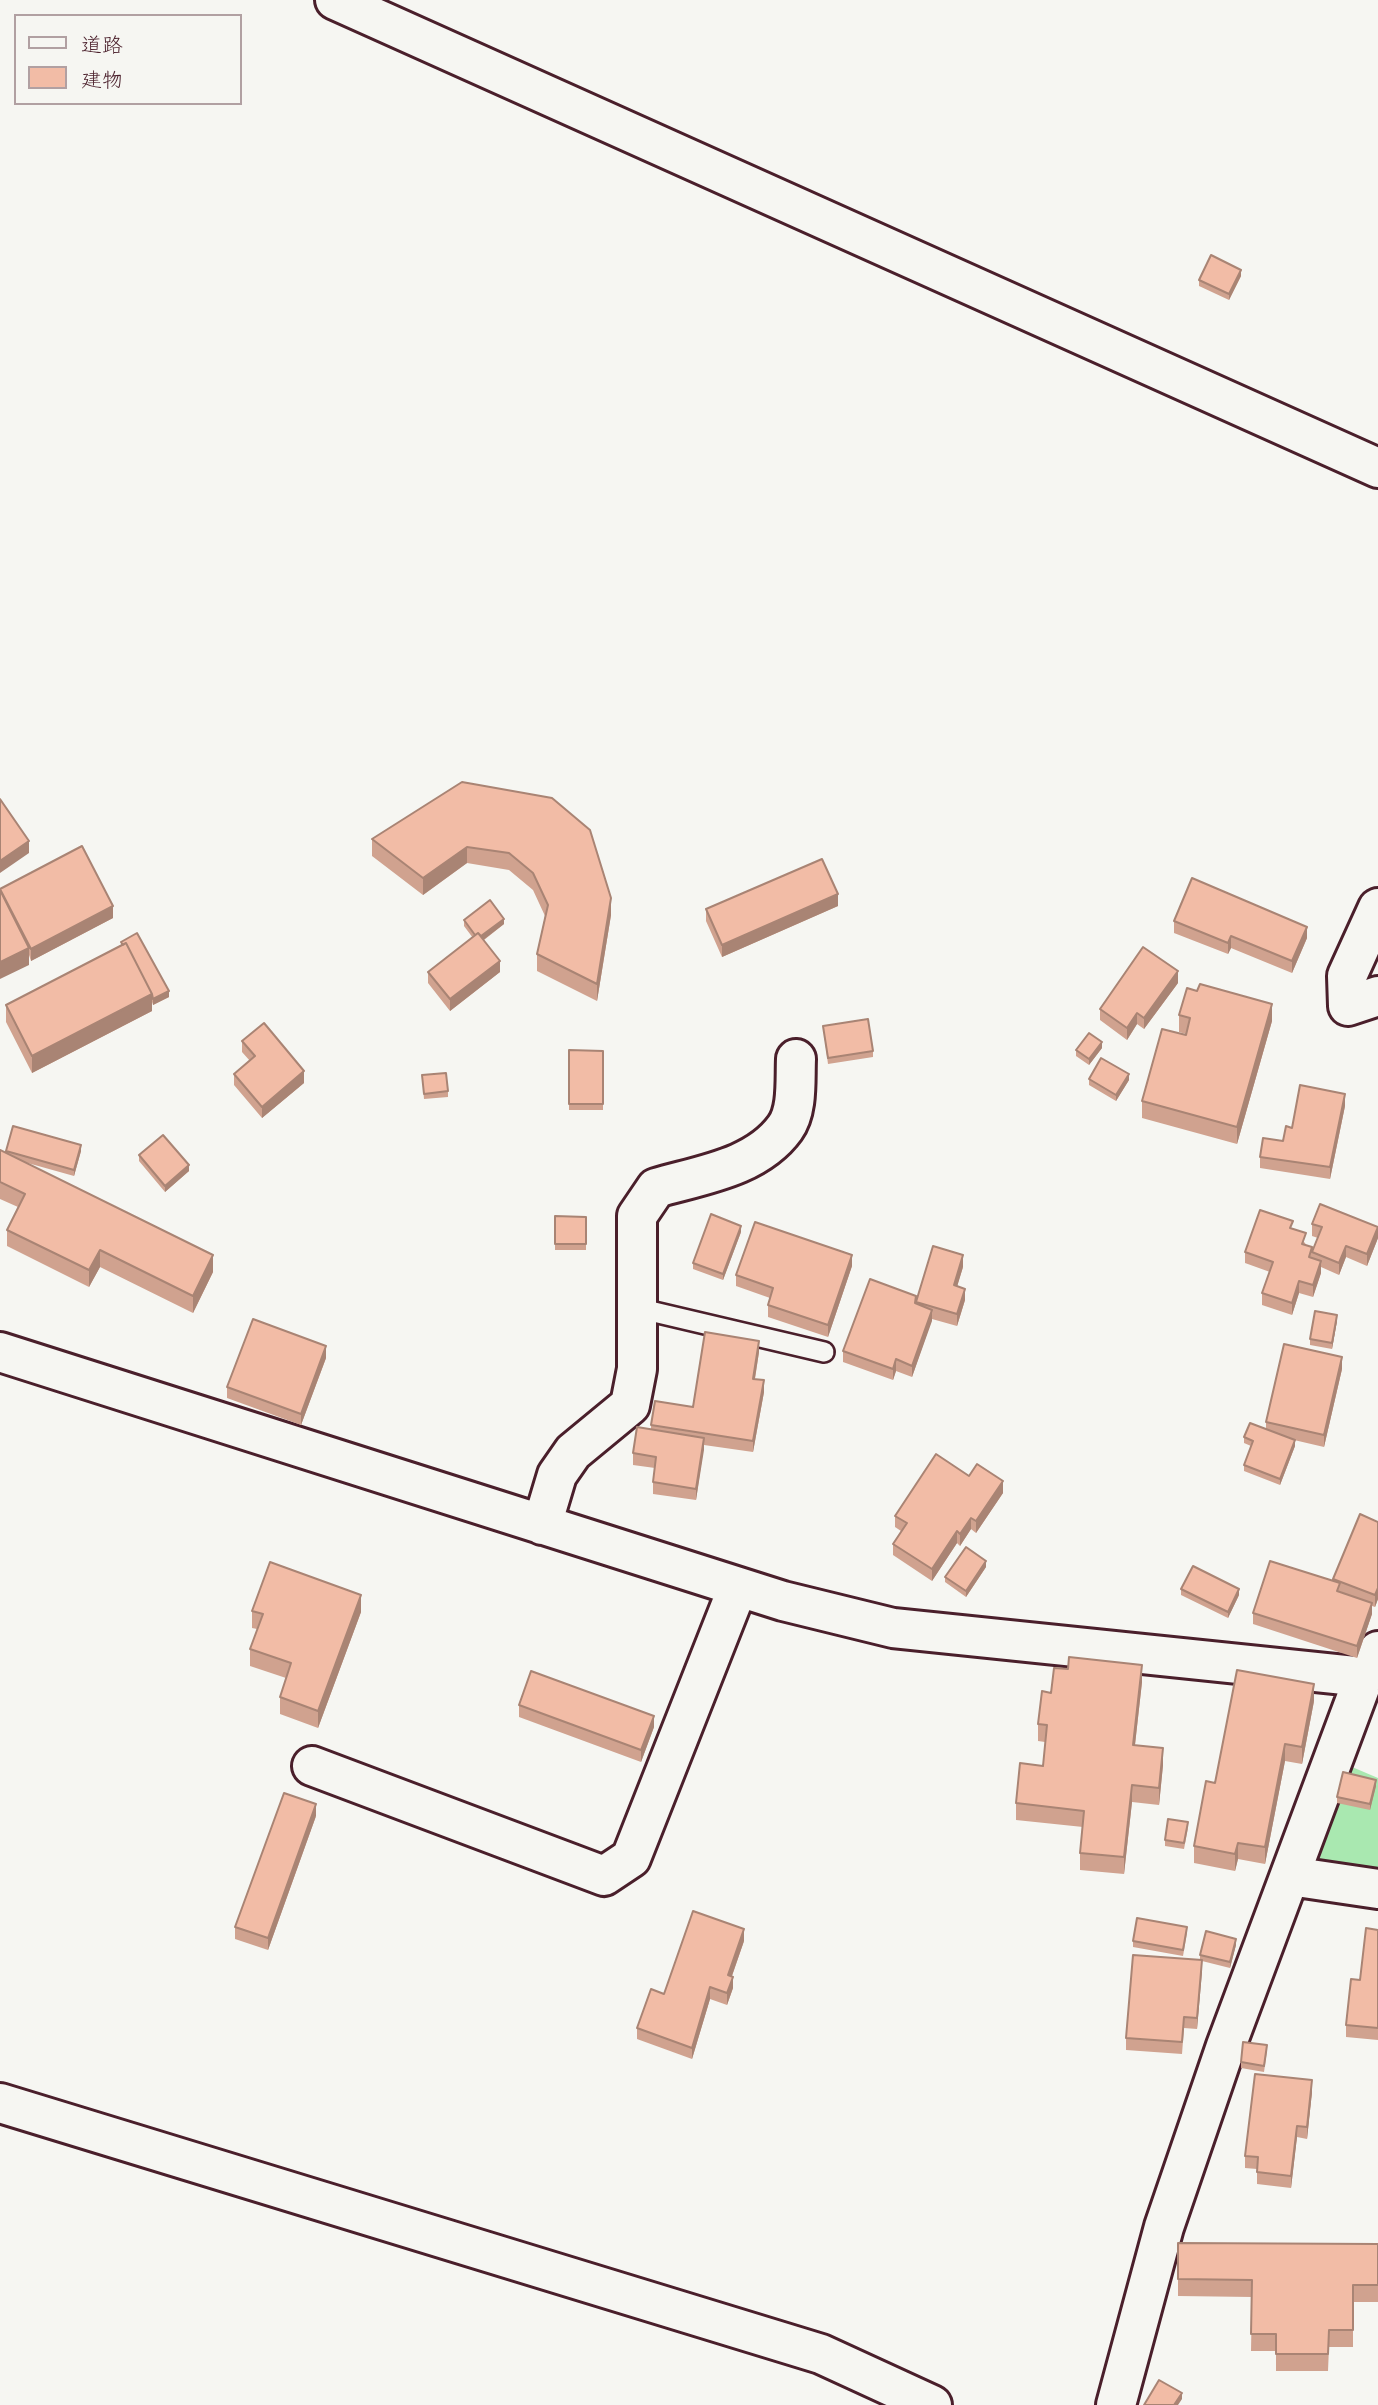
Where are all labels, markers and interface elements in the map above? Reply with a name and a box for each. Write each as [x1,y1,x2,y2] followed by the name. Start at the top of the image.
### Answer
[14,14,242,105] legend
[81,33,123,58] text: 道路
[81,68,123,93] text: 建物

